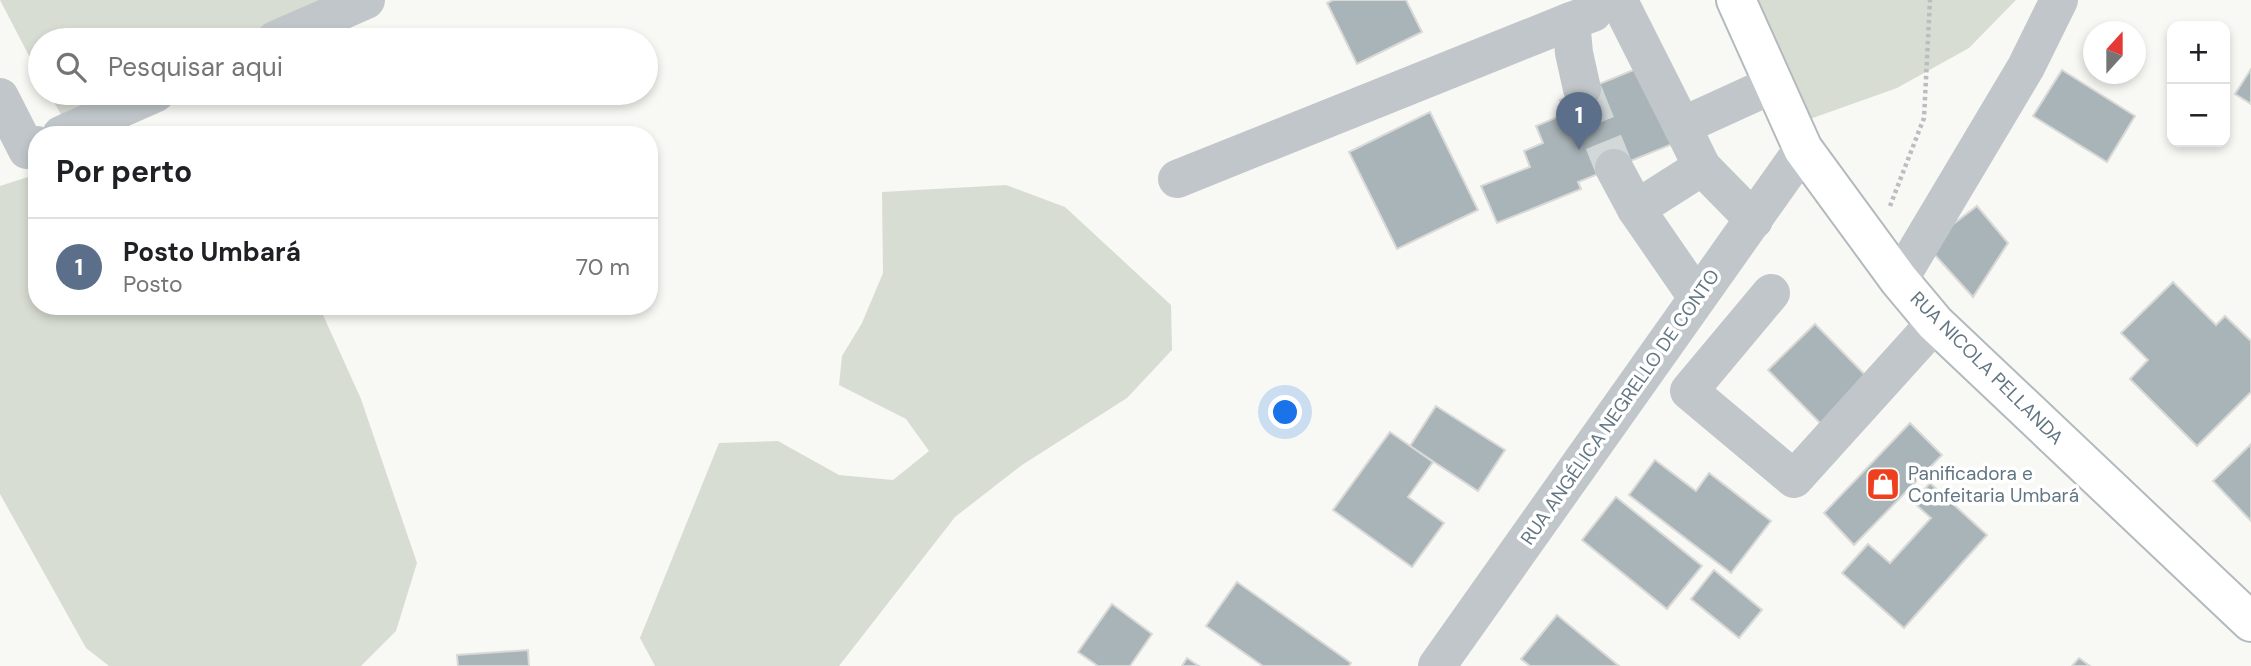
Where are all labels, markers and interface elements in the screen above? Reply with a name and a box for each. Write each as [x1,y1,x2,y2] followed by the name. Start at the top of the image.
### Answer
[2083,21,2146,84] north arrow
[2167,21,2230,147] map controls
[2167,21,2230,84] button: +
[28,28,658,105] search box
[52,48,90,86] icon: search
[108,50,283,84] text: Pesquisar aqui
[2167,84,2230,147] button: −
[1556,92,1602,150] pin: 1
[56,152,192,191] text: Por perto
[123,235,301,269] text: Posto Umbará
[75,252,83,282] text: 1
[576,252,630,282] text: 70 m
[1515,264,1725,550] street label: RUA ANGÉLICA NEGRELLO DE CONTO
[123,269,183,299] text: Posto
[1905,286,2069,450] street label: RUA NICOLA PELLANDA
[1268,395,1302,429] your location
[1908,461,2079,508] place label: Panificadora e Confeitaria Umbará
[1864,465,1902,503] shop icon: Panificadora e Confeitaria Umbará

